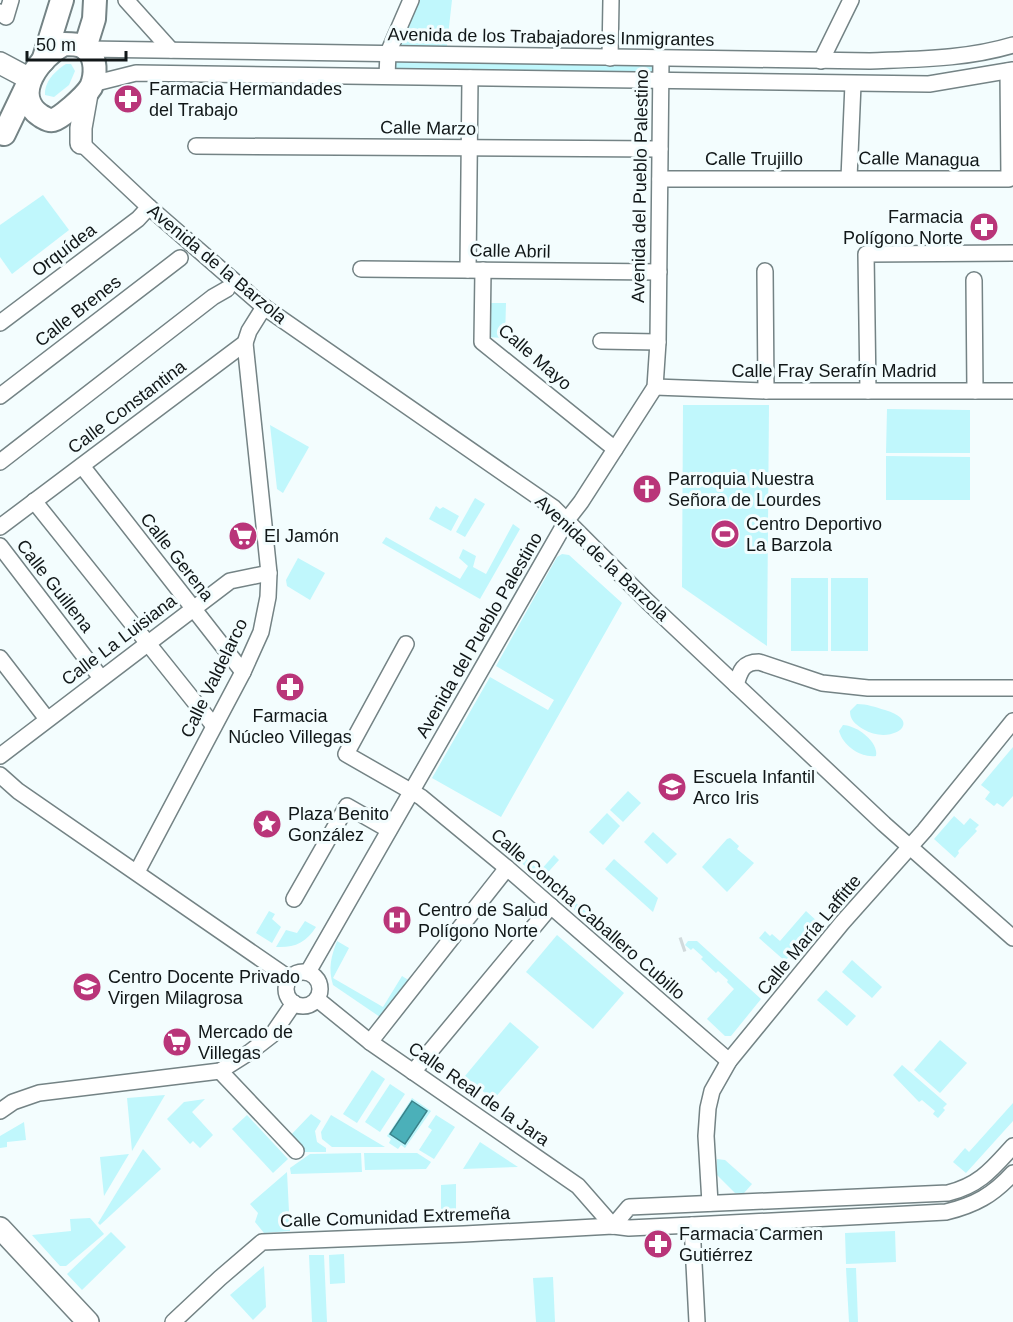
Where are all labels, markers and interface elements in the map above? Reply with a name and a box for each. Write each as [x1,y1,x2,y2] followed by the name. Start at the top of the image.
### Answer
[27,24,126,62] scale bar
[387,24,715,50] street label: Avenida de los Trabajadores Inmigrantes
[36,35,76,55] text: 50 m
[628,69,652,303] street label: Avenida del Pueblo Palestino
[149,79,342,120] place label: Farmacia Hermandades del Trabajo
[112,83,144,115] pharmacy icon: Farmacia Hermandades del Trabajo
[380,117,476,139] street label: Calle Marzo
[858,148,981,170] street label: Calle Managua
[705,149,803,169] street label: Calle Trujillo
[144,200,291,328] street label: Avenida de la Barzola
[843,207,964,248] place label: Farmacia Polígono Norte
[968,211,1000,243] pharmacy icon: Farmacia Polígono Norte
[28,219,101,281] street label: Orquídea
[469,240,551,262] street label: Calle Abril
[31,271,125,351] street label: Calle Brenes
[494,320,576,394] street label: Calle Mayo
[64,356,191,458] street label: Calle Constantina
[731,361,937,381] street label: Calle Fray Serafín Madrid
[668,469,821,510] place label: Parroquia Nuestra Señora de Lourdes
[631,473,663,505] church icon: Parroquia Nuestra Señora de Lourdes
[531,491,673,626] street label: Avenida de la Barzola
[136,509,218,606] street label: Calle Gerena
[746,514,882,555] place label: Centro Deportivo La Barzola
[709,518,741,550] sports icon: Centro Deportivo La Barzola
[227,520,259,552] supermarket icon: El Jamón
[264,526,339,546] place label: El Jamón
[412,529,546,741] street label: Avenida del Pueblo Palestino
[13,536,98,637] street label: Calle Guillena
[58,590,181,690] street label: Calle La Luisiana
[177,615,251,741] street label: Calle Valdelarco
[274,671,306,703] pharmacy icon: Farmacia Núcleo Villegas
[228,706,352,747] place label: Farmacia Núcleo Villegas
[693,767,815,808] place label: Escuela Infantil Arco Iris
[656,771,688,803] school or university icon: Escuela Infantil Arco Iris
[288,804,389,845] place label: Plaza Benito González
[251,808,283,840] place icon: Plaza Benito González
[487,824,689,1004] street label: Calle Concha Caballero Cubillo
[753,871,865,999] street label: Calle María Laffitte
[418,900,548,941] place label: Centro de Salud Polígono Norte
[381,904,413,936] hospital icon: Centro de Salud Polígono Norte
[108,967,300,1008] place label: Centro Docente Privado Virgen Milagrosa
[71,971,103,1003] school or university icon: Centro Docente Privado Virgen Milagrosa
[198,1022,293,1063] place label: Mercado de Villegas
[161,1026,193,1058] supermarket icon: Mercado de Villegas
[405,1038,554,1151] street label: Calle Real de la Jara
[280,1203,511,1231] street label: Calle Comunidad Extremeña
[679,1224,823,1265] place label: Farmacia Carmen Gutiérrez
[642,1228,674,1260] pharmacy icon: Farmacia Carmen Gutiérrez

